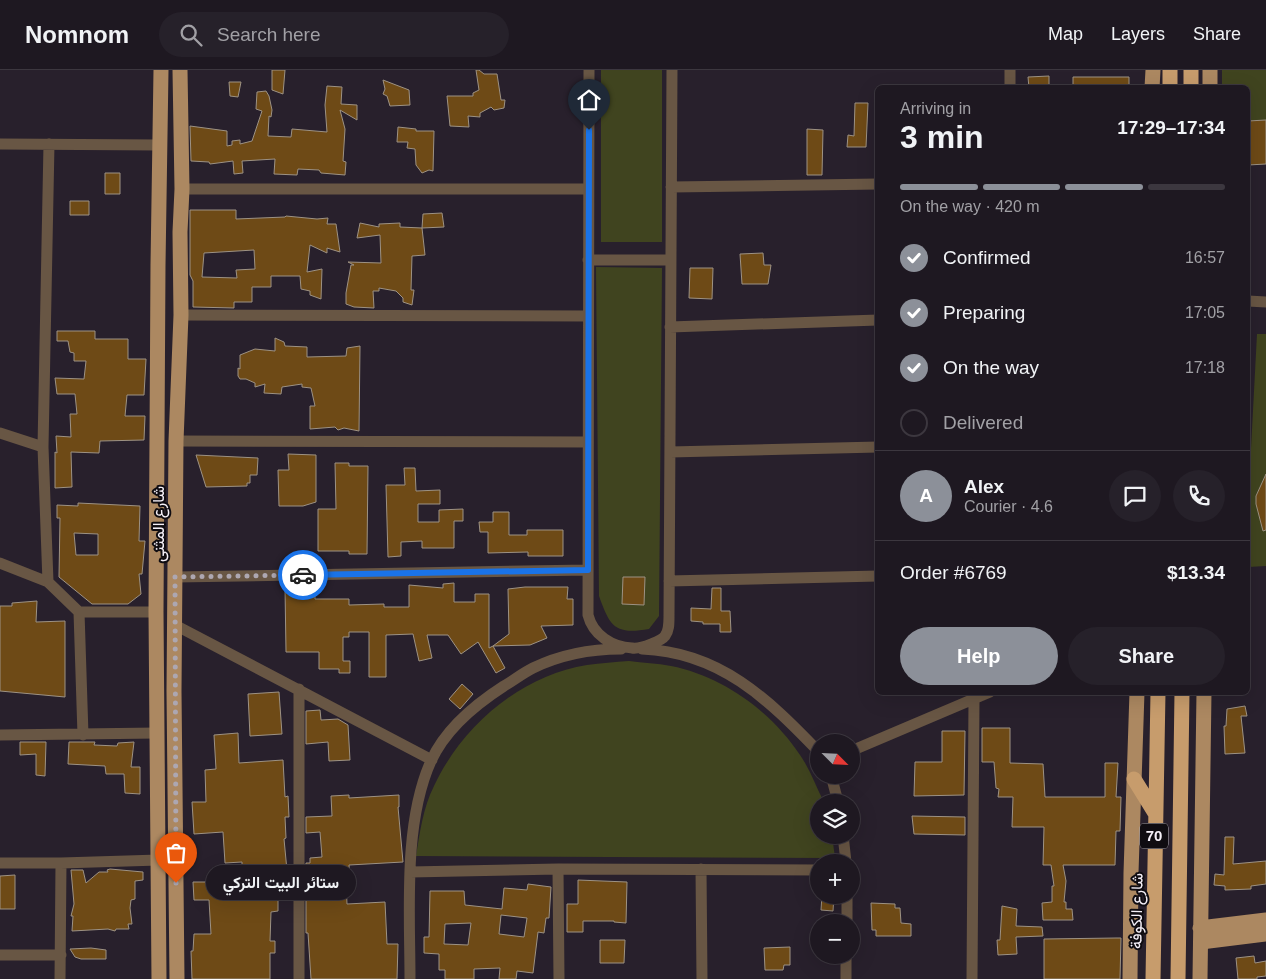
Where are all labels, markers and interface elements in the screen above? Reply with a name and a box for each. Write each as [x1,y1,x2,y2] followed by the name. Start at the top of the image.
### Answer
[159,12,509,57] search box
[25,21,129,48] text: Nomnom
[177,21,205,49] icon: search
[217,24,321,45] text: Search here
[1048,24,1083,44] text: Map
[1111,24,1165,44] text: Layers
[1193,24,1241,44] text: Share
[568,79,610,130] pin
[575,86,603,114] icon: home
[900,100,971,117] text: Arriving in
[1117,117,1225,138] text: 17:29–17:34
[900,119,984,155] text: 3 min
[900,198,1040,215] text: On the way · 420 m
[900,244,928,272] icon: check
[943,247,1031,268] text: Confirmed
[1185,249,1225,266] text: 16:57
[900,299,928,327] icon: check
[943,302,1025,323] text: Preparing
[1185,304,1225,321] text: 17:05
[900,354,928,382] icon: check
[943,357,1039,378] text: On the way
[1185,359,1225,376] text: 17:18
[943,412,1023,433] text: Delivered
[1109,470,1161,522] button: chat
[1173,470,1225,522] button: phone
[964,476,1004,497] text: Alex
[919,485,933,506] text: A
[150,486,170,562] street label: شارع المثنى
[964,498,1053,515] text: Courier · 4.6
[278,550,328,600] courier
[289,561,317,589] icon: car
[900,562,1007,583] text: Order #6769
[1167,562,1225,583] text: $13.34
[900,627,1058,685] button: Help
[1068,627,1225,685] button: Share
[810,734,860,784] north arrow
[810,734,860,964] map controls
[810,794,860,844] button: layers
[1140,824,1168,848] road number: 70
[155,832,197,883] pin
[162,839,190,867] icon: bag
[810,854,860,904] button: +
[206,866,356,900] callout: ستائر البيت التركي
[1127,873,1149,949] street label: شارع الكوفة
[223,874,339,891] text: ستائر البيت التركي
[810,914,860,964] button: −

